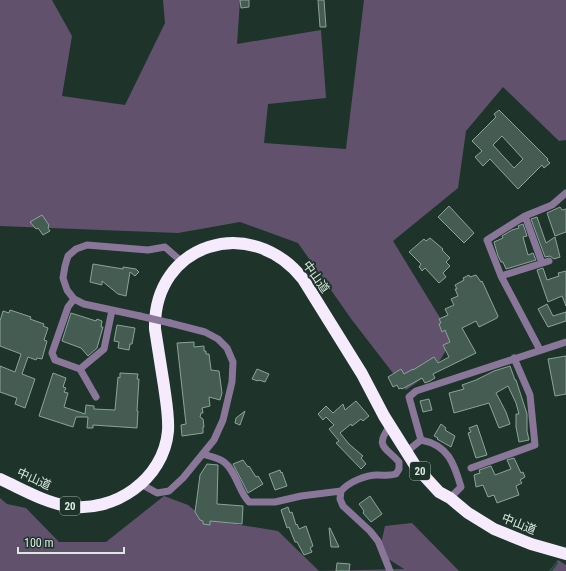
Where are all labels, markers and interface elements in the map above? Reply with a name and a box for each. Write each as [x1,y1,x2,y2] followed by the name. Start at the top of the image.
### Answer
[300,258,332,296] street label: 中山道
[410,462,430,480] road number: 20
[15,465,53,493] street label: 中山道
[60,497,80,515] road number: 20
[500,511,538,537] street label: 中山道
[18,529,124,555] scale bar
[24,536,54,550] text: 100 m

